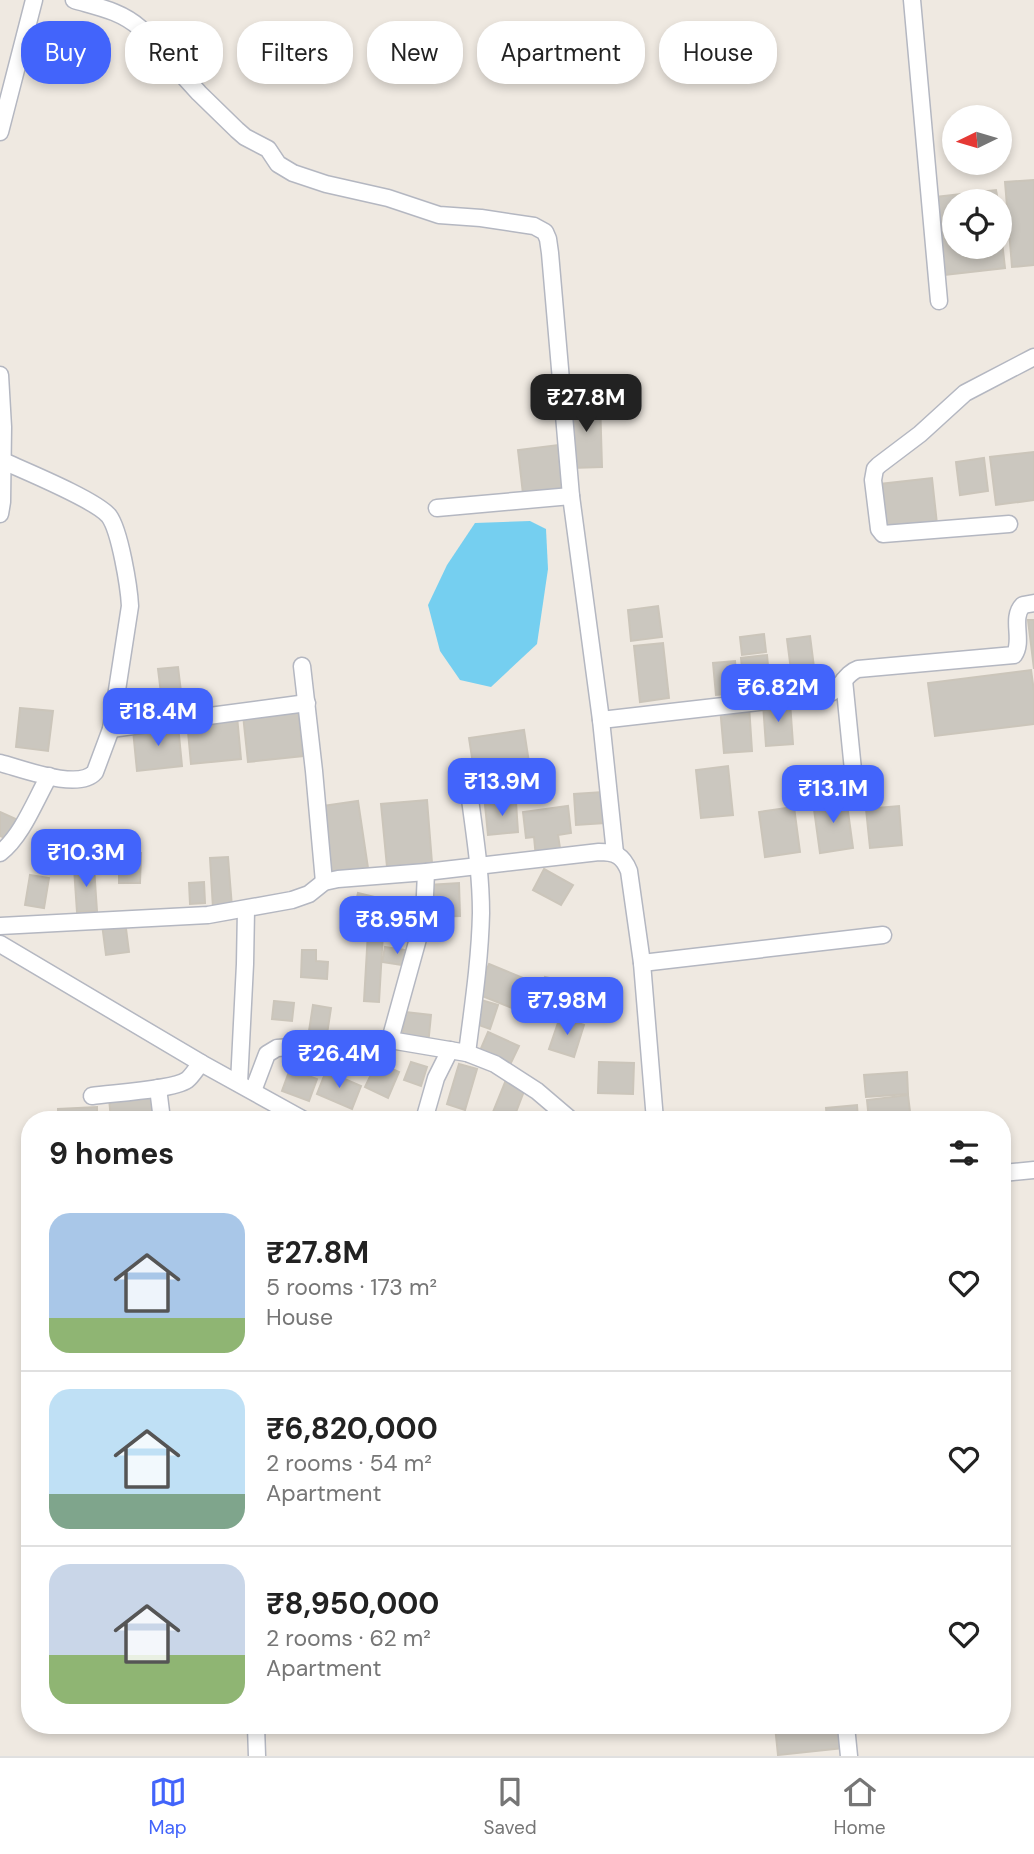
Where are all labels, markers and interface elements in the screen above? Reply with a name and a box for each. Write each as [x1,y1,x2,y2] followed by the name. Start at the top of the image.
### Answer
[21,21,111,84] chip: Buy
[125,21,223,84] chip: Rent
[237,21,353,84] chip: Filters
[367,21,463,84] chip: New
[477,21,645,84] chip: Apartment
[659,21,777,84] chip: House
[942,105,1012,175] north arrow
[942,105,1012,259] map controls
[942,189,1012,259] button: locate
[529,374,643,434] pin: ₹27.8M
[547,382,625,412] text: ₹27.8M
[721,664,835,724] pin: ₹6.82M
[737,672,819,702] text: ₹6.82M
[101,688,215,748] pin: ₹18.4M
[119,696,197,726] text: ₹18.4M
[445,758,559,818] pin: ₹13.9M
[464,766,540,796] text: ₹13.9M
[776,766,890,825] pin: ₹13.1M
[798,773,868,803] text: ₹13.1M
[29,830,143,889] pin: ₹10.3M
[47,837,125,867] text: ₹10.3M
[340,897,454,956] pin: ₹8.95M
[355,904,439,934] text: ₹8.95M
[510,978,624,1037] pin: ₹7.98M
[527,985,607,1015] text: ₹7.98M
[282,1030,396,1090] pin: ₹26.4M
[298,1038,380,1068] text: ₹26.4M
[49,1134,174,1173] text: 9 homes
[945,1134,983,1172] icon: filters
[266,1233,369,1272] text: ₹27.8M
[105,1241,189,1325] icon: home
[945,1264,983,1302] icon: heart
[266,1272,437,1302] text: 5 rooms · 173 m²
[266,1302,333,1332] text: House
[266,1409,438,1448] text: ₹6,820,000
[105,1417,189,1501] icon: home
[945,1440,983,1478] icon: heart
[266,1448,432,1478] text: 2 rooms · 54 m²
[266,1478,381,1508] text: Apartment
[266,1584,440,1623] text: ₹8,950,000
[105,1592,189,1676] icon: home
[945,1615,983,1653] icon: heart
[266,1623,431,1653] text: 2 rooms · 62 m²
[266,1653,381,1683] text: Apartment
[148,1773,187,1840] tab: Map
[484,1773,537,1840] tab: Saved
[834,1773,886,1840] tab: Home

